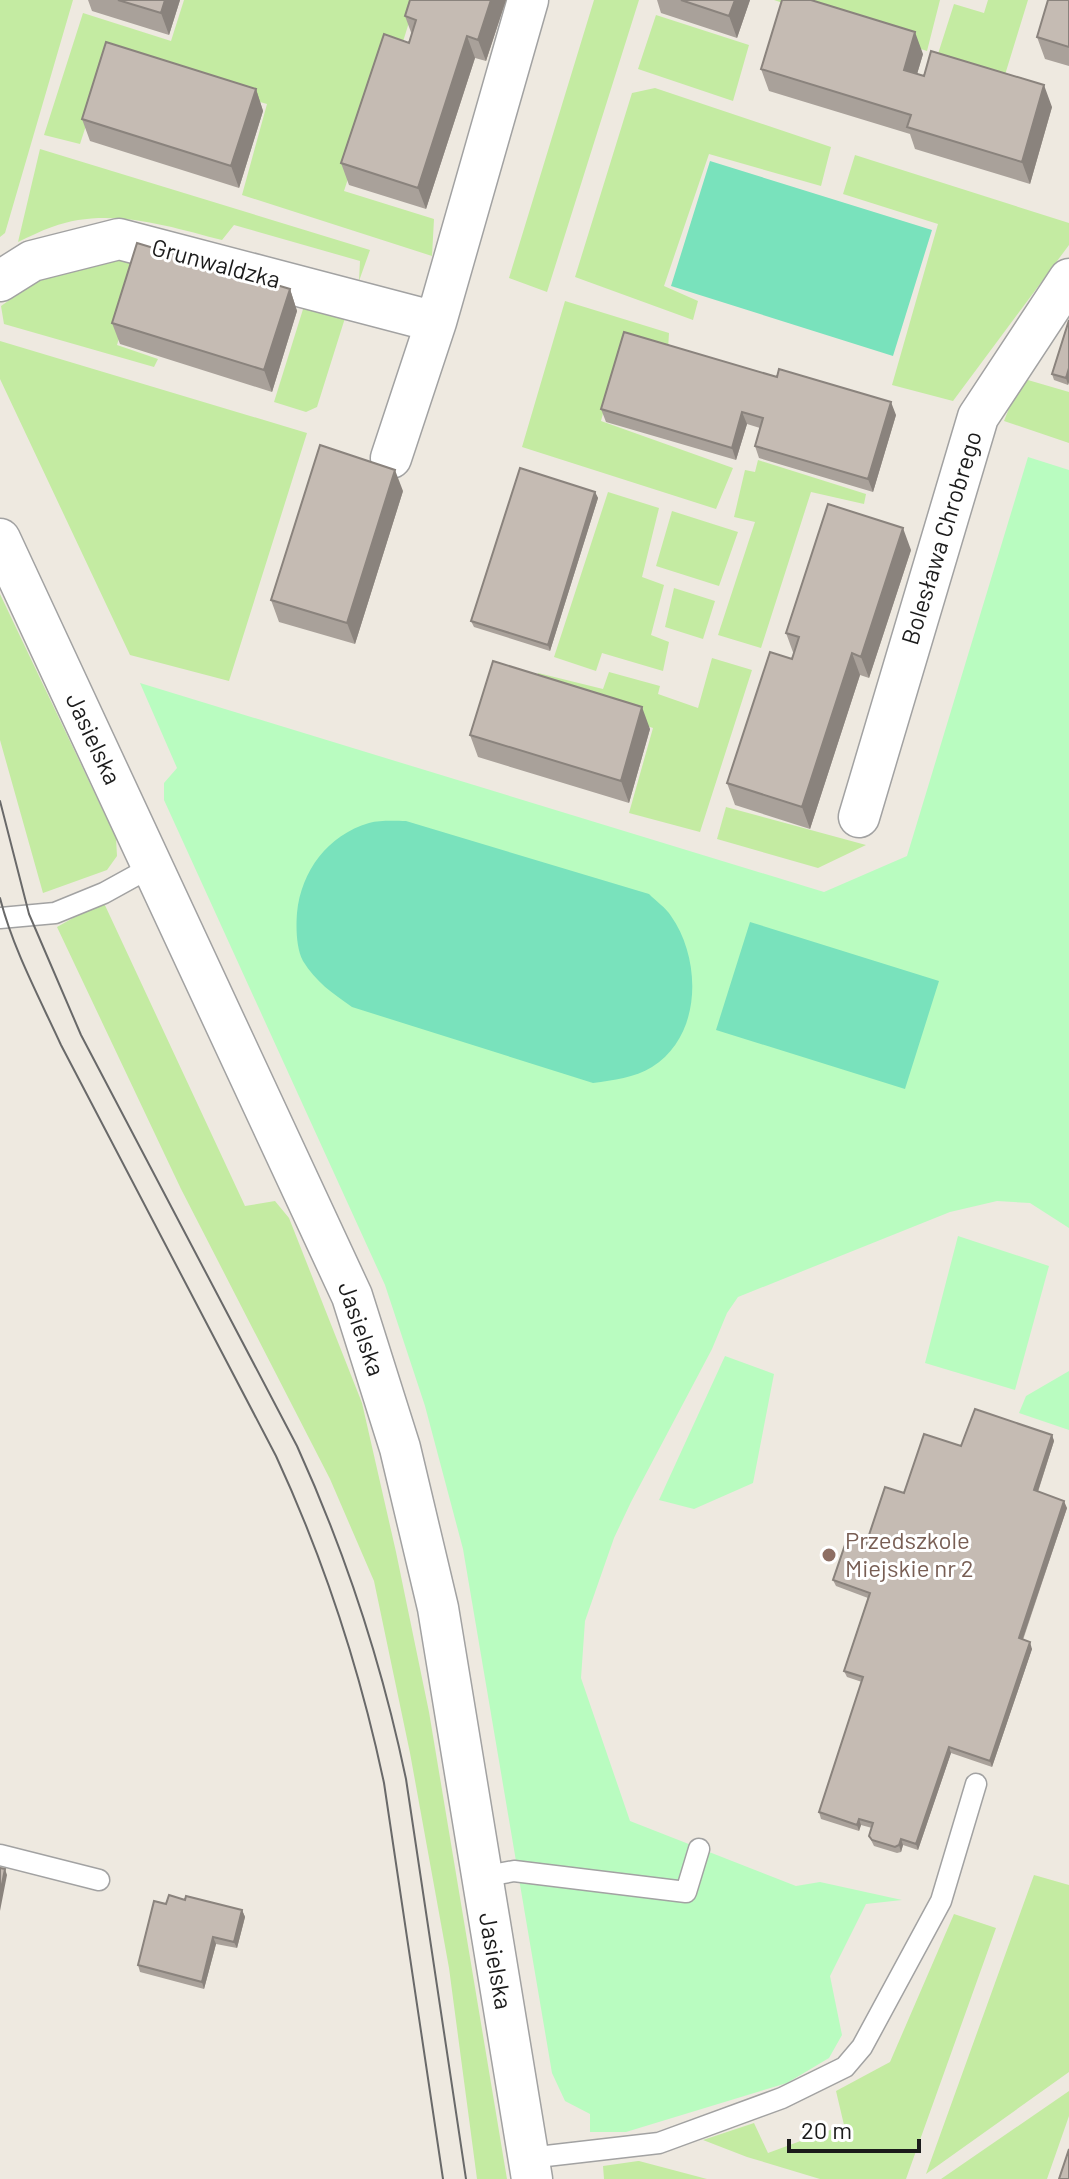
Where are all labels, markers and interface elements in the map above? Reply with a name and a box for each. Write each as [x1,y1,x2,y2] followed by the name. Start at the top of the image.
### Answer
[149,231,284,294] street label: Grunwaldzka
[894,427,987,648] street label: Bolesława Chrobrego
[61,688,128,789] street label: Jasielska
[333,1278,392,1379] street label: Jasielska
[845,1525,974,1582] place label: Przedszkole Miejskie nr 2
[820,1546,838,1564] marker: Przedszkole Miejskie nr 2
[474,1910,519,2011] street label: Jasielska
[789,2103,919,2153] scale bar
[801,2115,852,2144] text: 20 m

